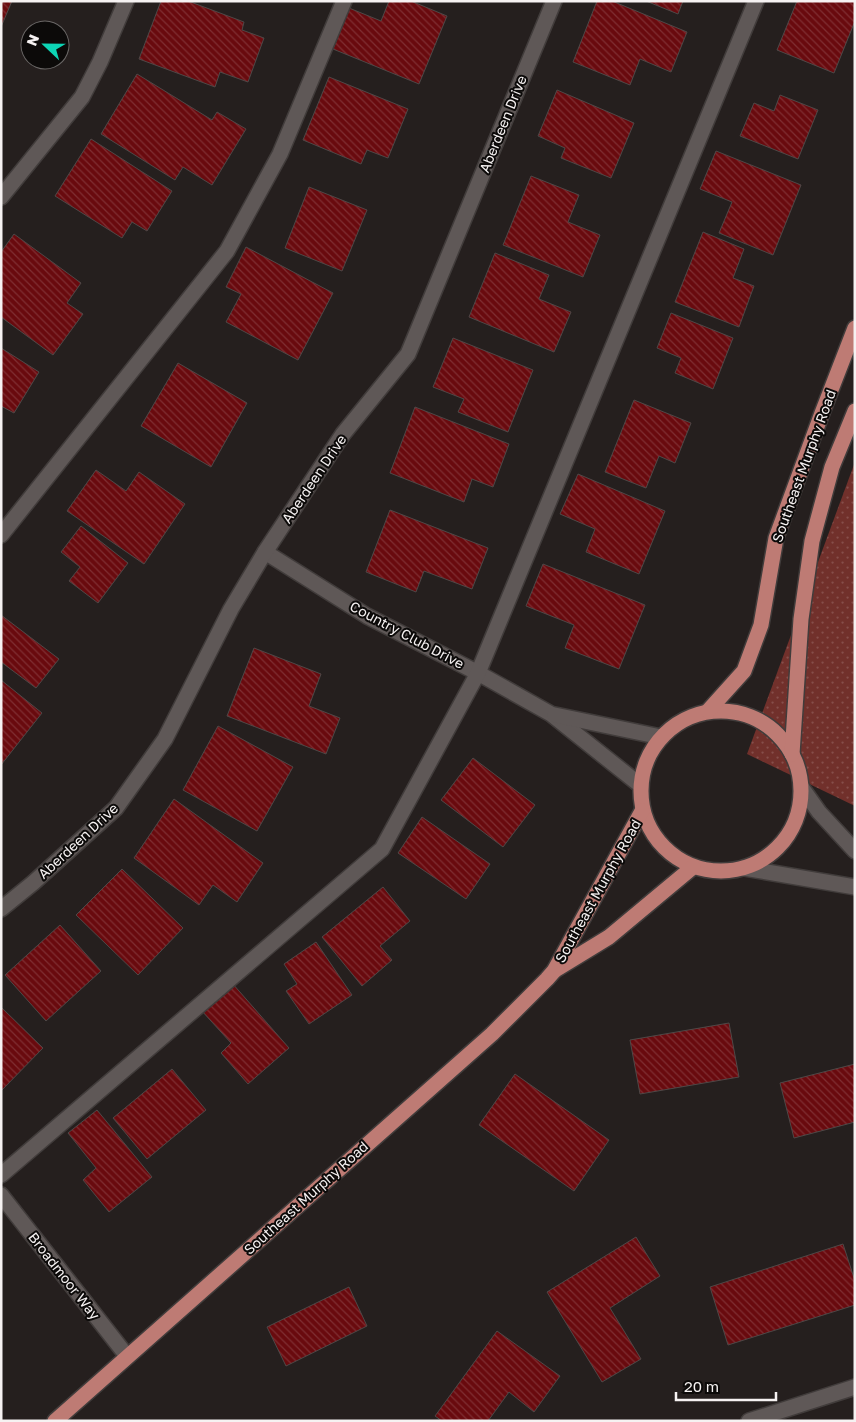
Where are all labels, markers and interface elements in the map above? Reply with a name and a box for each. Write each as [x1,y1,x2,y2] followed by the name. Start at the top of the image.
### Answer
[20,20,70,70] north arrow
[23,32,42,48] text: N
[475,73,530,175] street label: Aberdeen Drive
[768,387,839,544] street label: Southeast Murphy Road
[278,431,349,526] street label: Aberdeen Drive
[347,597,467,672] street label: Country Club Drive
[34,799,121,882] street label: Aberdeen Drive
[551,816,644,965] street label: Southeast Murphy Road
[240,1137,371,1258] street label: Southeast Murphy Road
[25,1229,104,1323] street label: Broadmoor Way
[676,1370,776,1402] scale bar
[684,1377,719,1395] text: 20 m

